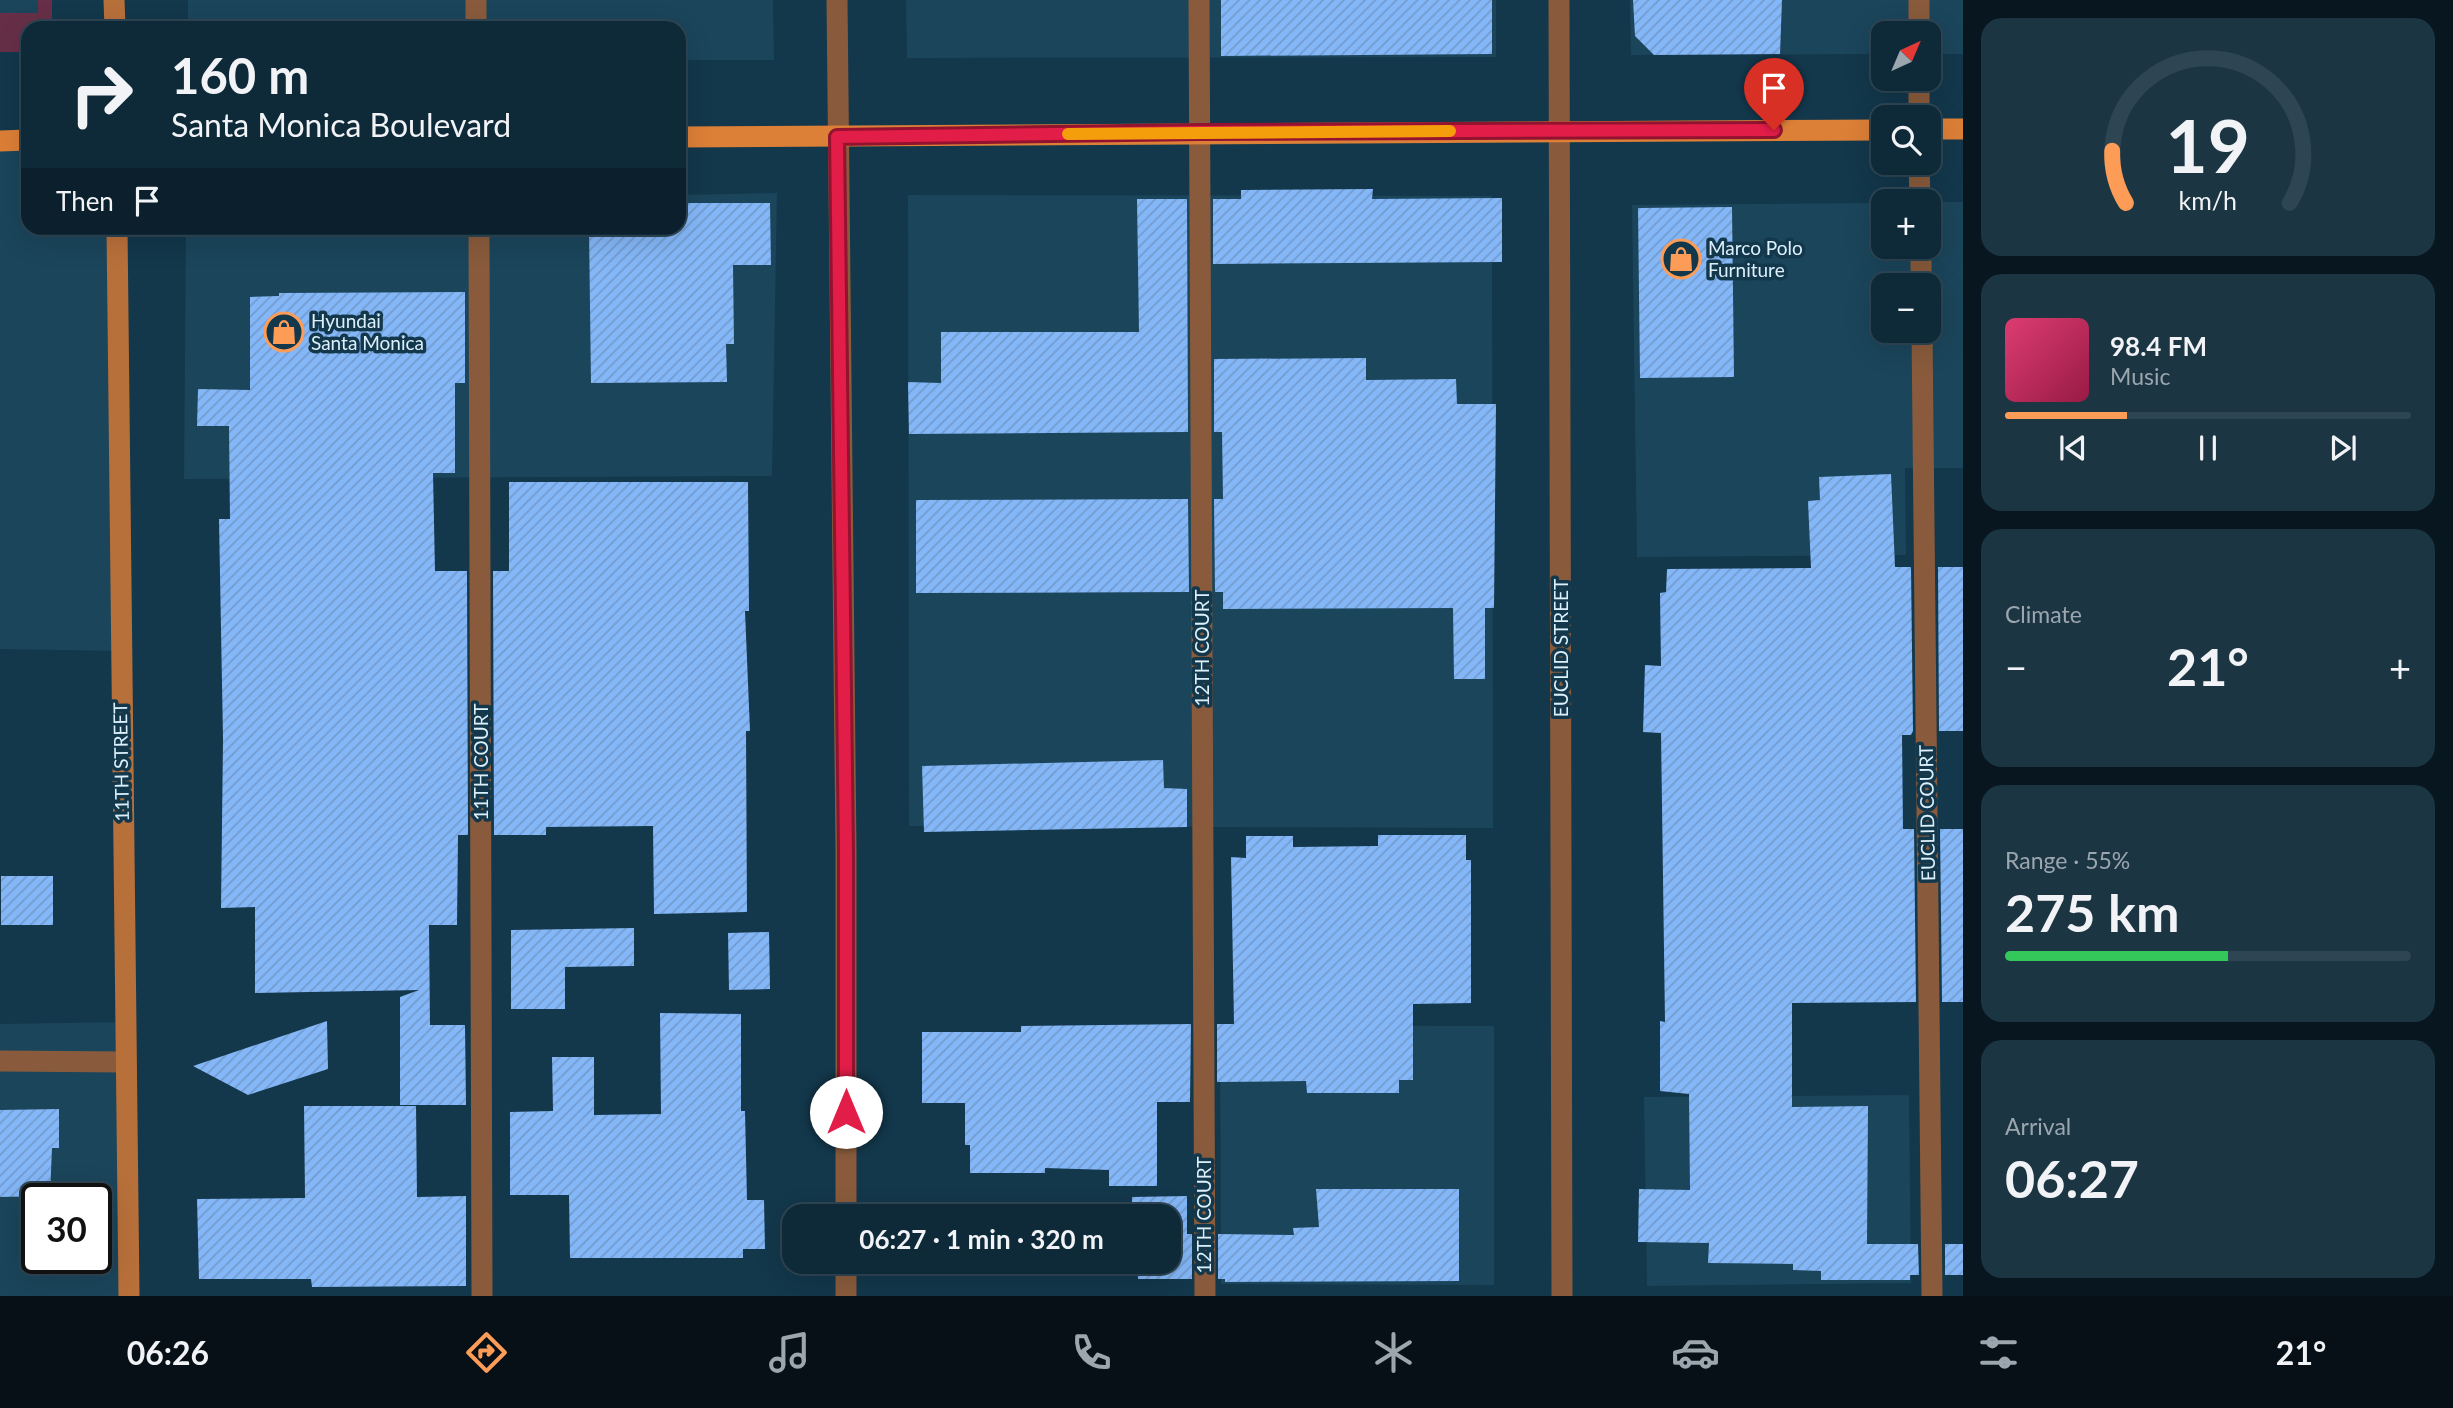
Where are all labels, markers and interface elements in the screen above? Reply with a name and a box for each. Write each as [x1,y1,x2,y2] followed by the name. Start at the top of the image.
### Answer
[1871,21,1941,91] north arrow
[1871,21,1941,343] map controls
[171,46,309,104] text: 160 m
[56,49,147,140] icon: right
[1744,58,1804,130] pin
[1755,69,1793,107] icon: arrive
[2166,101,2250,189] text: 19
[171,105,511,144] text: Santa Monica Boulevard
[1871,105,1941,175] button: search
[128,182,166,220] icon: arrive
[56,185,114,217] text: Then
[2179,185,2237,215] text: km/h
[1871,189,1941,259] button: +
[1708,236,1803,281] place label: Marco Polo Furniture
[1660,238,1702,280] shop icon: Marco Polo Furniture
[1871,273,1941,343] button: −
[311,309,424,354] place label: Hyundai Santa Monica
[263,311,305,353] shop icon: Hyundai Santa Monica
[2110,330,2207,362] text: 98.4 FM
[2110,362,2170,390] text: Music
[2054,429,2092,467] icon: previous
[2189,429,2227,467] icon: pause
[2324,429,2362,467] icon: next
[1549,579,1572,717] street label: EUCLID STREET
[1190,590,1213,706] street label: 12TH COURT
[2005,600,2082,628] text: Climate
[2167,635,2249,697] text: 21°
[2005,644,2027,690] text: −
[2389,644,2411,690] text: +
[108,702,133,822] street label: 11TH STREET
[469,704,492,820] street label: 11TH COURT
[1914,745,1939,881] street label: EUCLID COURT
[2005,846,2130,874] text: Range · 55%
[2005,881,2179,943] text: 275 km
[809,1075,883,1149] position arrow
[2005,1112,2071,1140] text: Arrival
[2005,1147,2139,1209] text: 06:27
[1192,1157,1215,1273] street label: 12TH COURT
[21,1183,112,1274] speed limit sign: 30
[859,1223,1104,1255] text: 06:27 · 1 min · 320 m
[462,1328,511,1377] icon: directions
[765,1328,814,1377] icon: music
[1067,1328,1116,1377] icon: phone
[1369,1328,1418,1377] icon: climate
[1671,1328,1720,1377] icon: car
[1974,1328,2023,1377] icon: filters
[127,1333,209,1372] text: 06:26
[2276,1333,2326,1372] text: 21°

